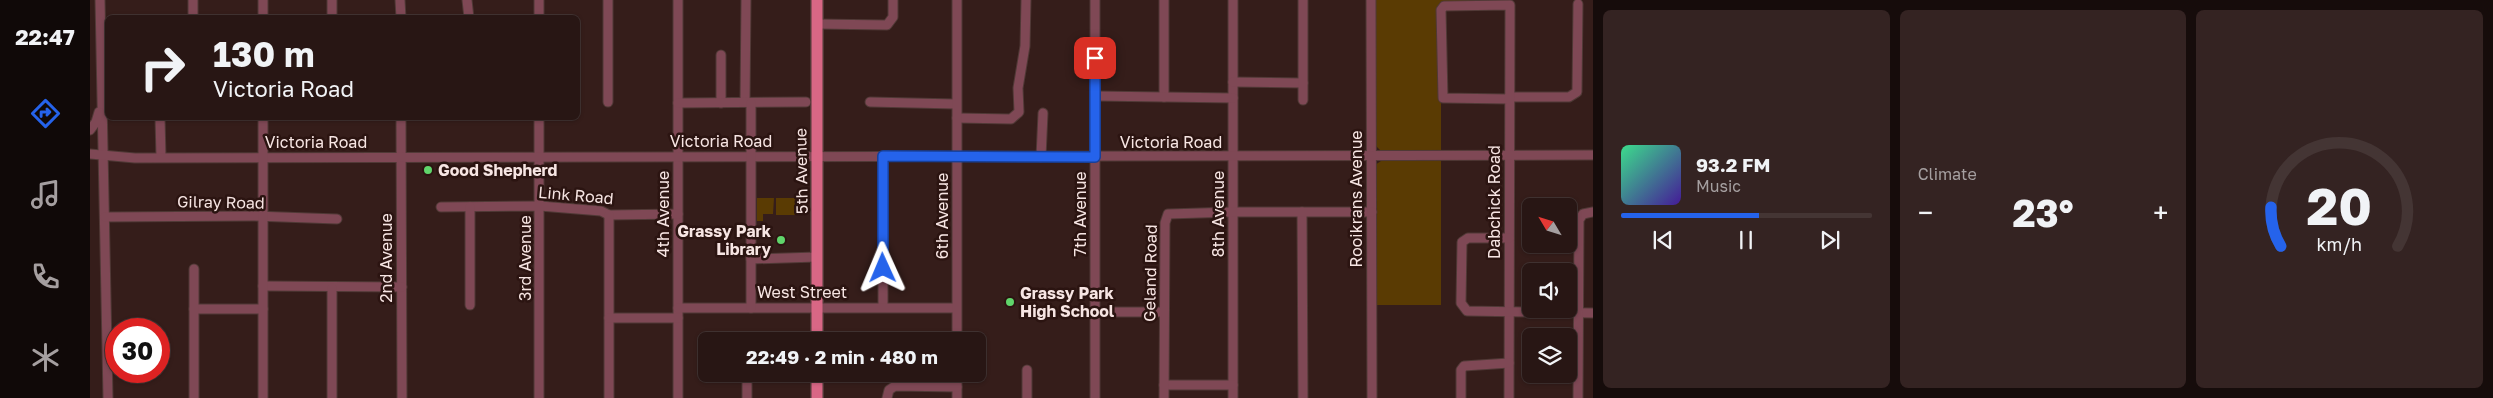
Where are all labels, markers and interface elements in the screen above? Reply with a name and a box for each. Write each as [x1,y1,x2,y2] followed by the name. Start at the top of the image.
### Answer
[15,23,75,50] text: 22:47
[213,33,315,75] text: 130 m
[130,35,195,100] icon: right
[1074,37,1116,79] pin
[1081,44,1109,72] icon: arrive
[213,75,354,102] text: Victoria Road
[28,96,63,131] icon: directions
[790,128,812,214] street label: 5th Avenue
[1346,130,1366,268] street label: Rooikrans Avenue
[670,131,772,151] street label: Victoria Road
[265,132,367,152] street label: Victoria Road
[1120,132,1222,152] street label: Victoria Road
[1484,145,1504,259] street label: Dabchick Road
[1696,153,1770,176] text: 93.2 FM
[438,160,558,180] place label: Good Shepherd
[422,164,434,176] marker: Good Shepherd
[1918,164,1977,184] text: Climate
[653,171,673,257] street label: 4th Avenue
[1070,171,1090,257] street label: 7th Avenue
[1208,171,1228,257] street label: 8th Avenue
[932,173,952,259] street label: 6th Avenue
[2307,174,2372,236] text: 20
[1696,176,1741,196] text: Music
[28,177,63,212] icon: music
[538,182,614,208] street label: Link Road
[2012,190,2074,235] text: 23°
[177,191,265,213] street label: Gilray Road
[1918,196,1933,229] text: −
[2153,196,2168,229] text: +
[1522,198,1578,252] north arrow
[1522,198,1577,383] map controls
[376,213,396,303] street label: 2nd Avenue
[515,215,535,301] street label: 3rd Avenue
[677,221,772,259] place label: Grassy Park Library
[1139,224,1161,322] street label: Geland Road
[1649,226,1677,254] icon: previous
[1732,226,1760,254] icon: pause
[1816,226,1844,254] icon: next
[2317,233,2362,255] text: km/h
[775,234,787,246] marker: Grassy Park Library
[856,241,908,293] position arrow
[28,259,63,294] icon: phone
[1522,263,1577,318] button: sound
[757,282,847,302] street label: West Street
[1020,283,1115,321] place label: Grassy Park High School
[1004,296,1016,308] marker: Grassy Park High School
[105,318,170,383] speed limit sign: 30
[1522,328,1577,383] button: layers
[28,340,63,375] icon: climate
[746,345,938,368] text: 22:49 · 2 min · 480 m

